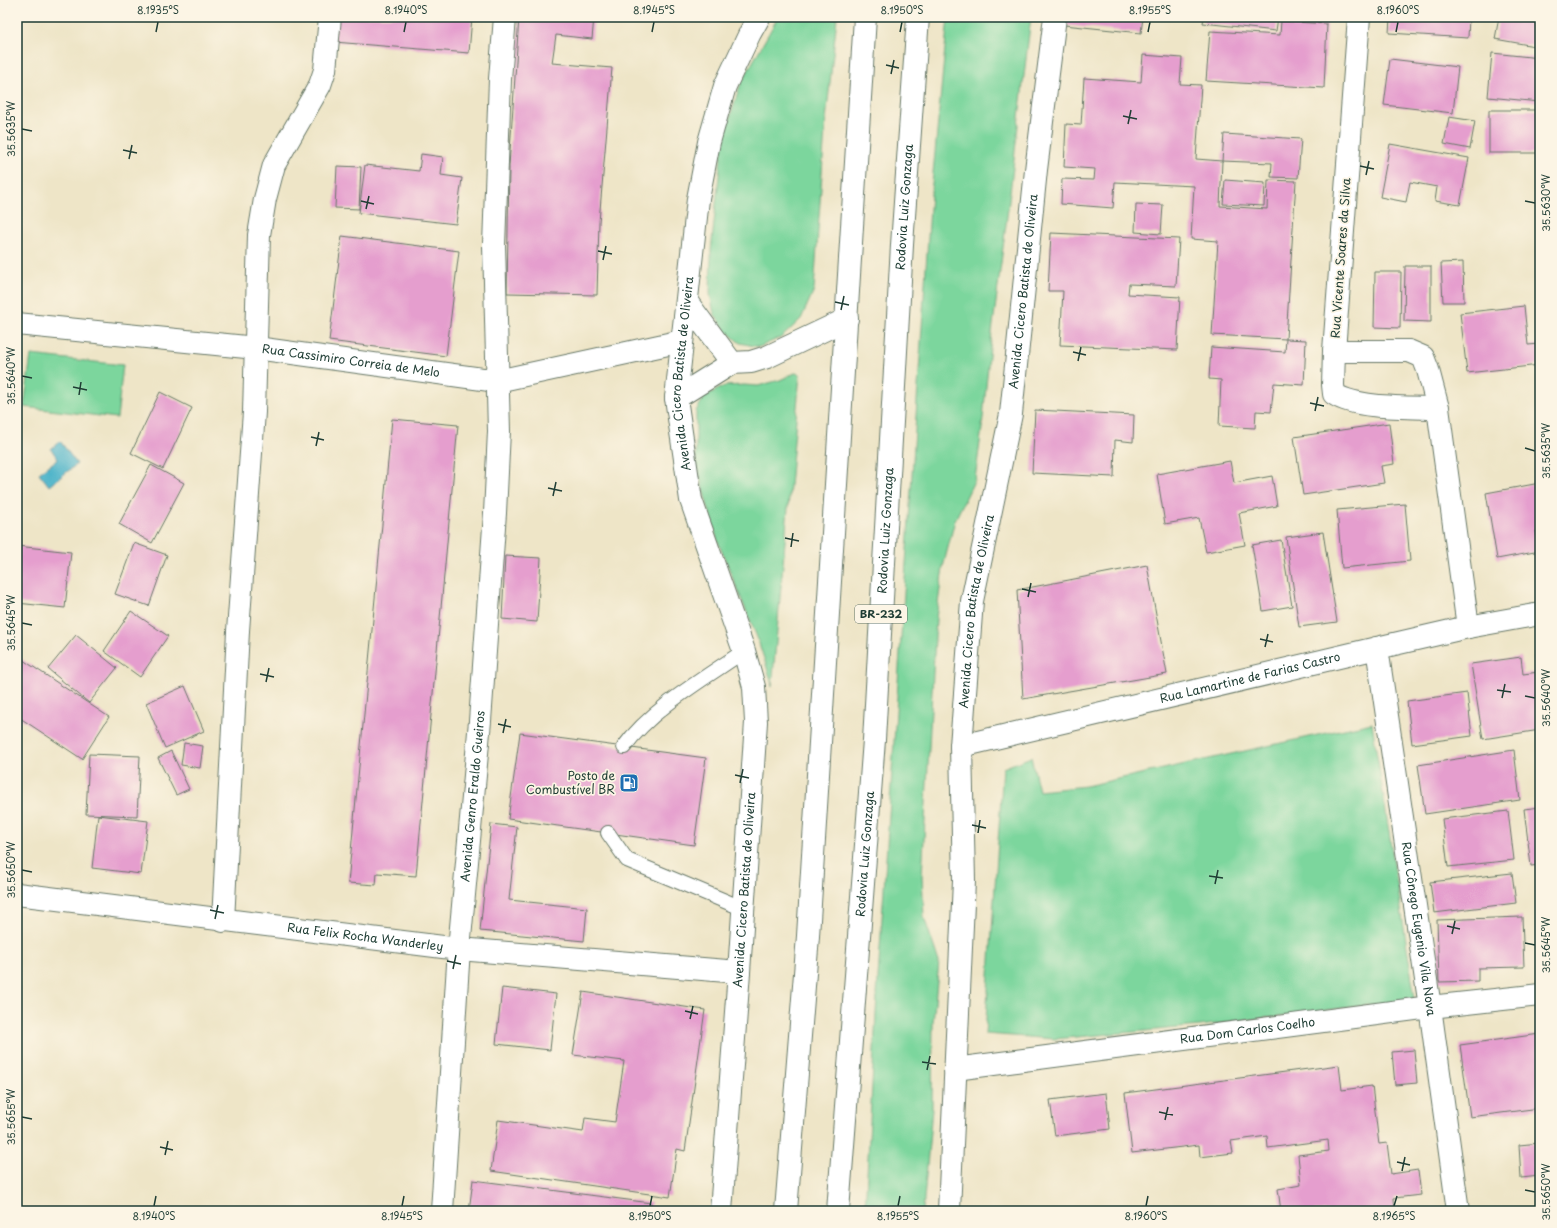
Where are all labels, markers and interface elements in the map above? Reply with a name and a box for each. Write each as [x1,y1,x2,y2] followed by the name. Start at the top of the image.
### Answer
[137,2,179,17] text: 8.1935°S
[384,2,428,17] text: 8.1940°S
[633,2,675,17] text: 8.1945°S
[880,2,924,17] text: 8.1950°S
[1129,2,1171,17] text: 8.1955°S
[1376,2,1420,17] text: 8.1960°S
[3,100,18,157] text: 35.5635°W
[891,143,917,271] street label: Rodovia Luiz Gonzaga
[1538,173,1553,232] text: 35.5630°W
[1325,177,1355,339] street label: Rua Vicente Soares da Silva
[1004,192,1042,390] street label: Avenida Cicero Batista de Oliveira
[666,275,697,472] street label: Avenida Cicero Batista de Oliveira
[261,339,441,381] street label: Rua Cassimiro Correia de Melo
[3,346,18,405] text: 35.5640°W
[1538,422,1553,479] text: 35.5635°W
[872,467,897,594] street label: Rodovia Luiz Gonzaga
[954,512,998,709] street label: Avenida Cicero Batista de Oliveira
[3,594,18,651] text: 35.5645°W
[855,605,907,623] road number: BR-232
[1158,647,1342,707] street label: Rua Lamartine de Farias Castro
[1538,668,1553,727] text: 35.5640°W
[455,709,489,882] street label: Avenida Genro Eraldo Gueiros
[526,766,615,798] place label: Posto de Combustível BR
[618,772,640,794] fuel station icon: Posto de Combustível BR
[850,790,878,918] street label: Rodovia Luiz Gonzaga
[728,791,759,988] street label: Avenida Cicero Batista de Oliveira
[3,841,18,899] text: 35.5650°W
[1398,841,1441,1018] street label: Rua Cônego Eugenio Vila Nova
[1538,916,1553,973] text: 35.5645°W
[286,918,445,955] street label: Rua Felix Rocha Wanderley
[1179,1012,1316,1048] street label: Rua Dom Carlos Coelho
[3,1088,18,1145] text: 35.5655°W
[1538,1163,1553,1221] text: 35.5650°W
[132,1208,176,1223] text: 8.1940°S
[381,1208,423,1223] text: 8.1945°S
[628,1208,672,1223] text: 8.1950°S
[877,1208,919,1223] text: 8.1955°S
[1124,1208,1168,1223] text: 8.1960°S
[1373,1208,1415,1223] text: 8.1965°S

